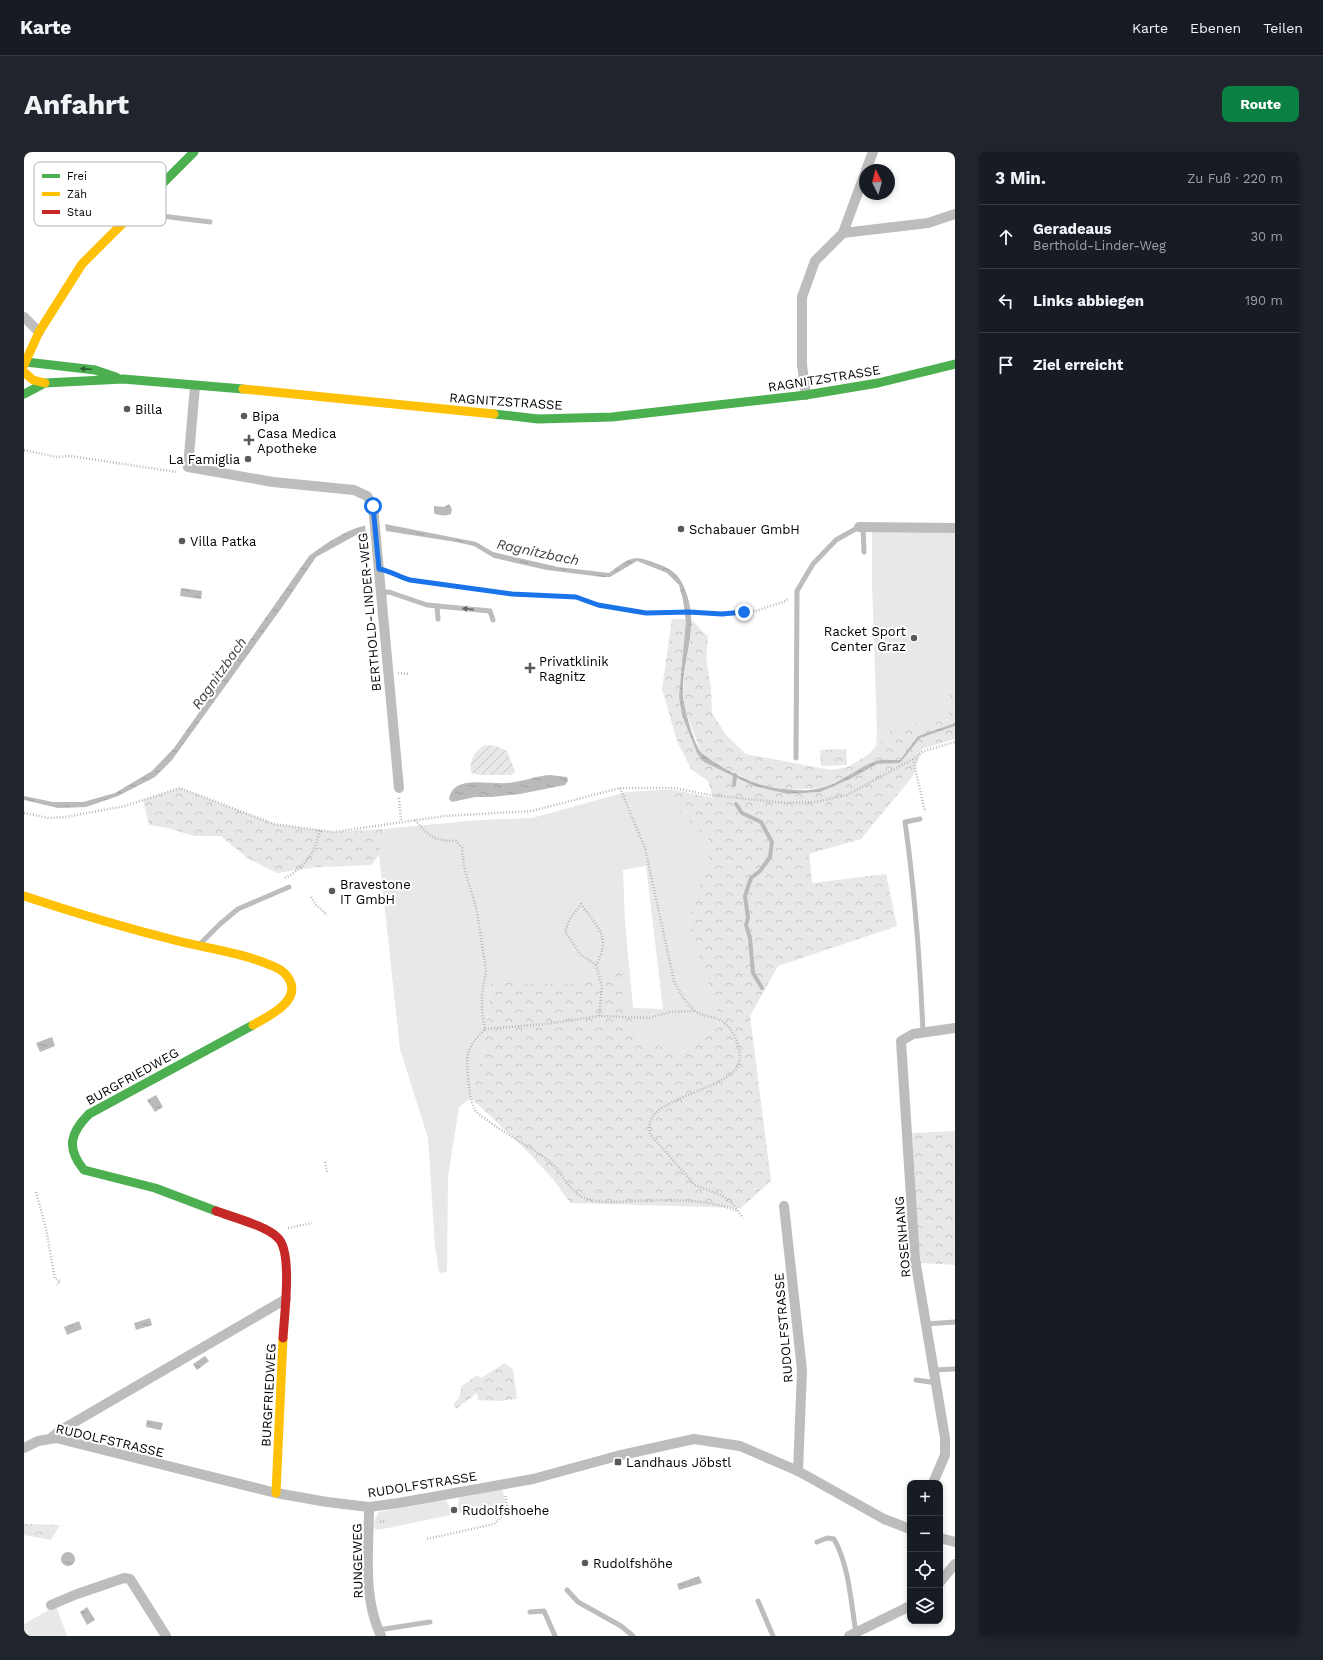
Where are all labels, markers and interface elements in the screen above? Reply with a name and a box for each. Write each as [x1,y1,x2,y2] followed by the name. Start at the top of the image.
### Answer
[20,16,71,39] text: Karte
[1132,20,1168,36] text: Karte
[1190,20,1241,36] text: Ebenen
[1263,20,1303,36] text: Teilen
[1222,86,1299,122] button: Route
[24,88,129,121] text: Anfahrt
[34,162,166,226] legend
[859,164,895,200] north arrow
[995,168,1046,188] text: 3 Min.
[67,170,87,183] text: Frei
[1187,171,1283,186] text: Zu Fuß · 220 m
[67,188,87,201] text: Zäh
[67,206,92,219] text: Stau
[1033,220,1112,238] text: Geradeaus
[995,226,1017,248] icon: ahead
[1251,229,1283,244] text: 30 m
[1033,238,1166,253] text: Berthold-Linder-Weg
[995,290,1017,312] icon: left
[1033,292,1144,310] text: Links abbiegen
[1245,293,1283,308] text: 190 m
[995,354,1017,376] icon: arrive
[1033,356,1123,374] text: Ziel erreicht
[767,362,881,395] street label: RAGNITZSTRASSE
[80,366,92,372] one-way arrow
[449,390,563,413] street label: RAGNITZSTRASSE
[135,402,163,417] place label: Billa
[122,404,132,414] marker: Billa
[252,409,280,424] place label: Bipa
[239,411,249,421] marker: Bipa
[257,426,337,456] place label: Casa Medica Apotheke
[244,435,254,445] marker: Casa Medica Apotheke
[169,452,241,467] place label: La Famiglia
[243,454,253,464] marker: La Famiglia
[364,497,382,515] route start
[689,522,800,537] place label: Schabauer GmbH
[676,524,686,534] marker: Schabauer GmbH
[355,532,384,692] street label: BERTHOLD-LINDER-WEG
[190,534,257,549] place label: Villa Patka
[495,535,581,569] water label: Ragnitzbach
[177,536,187,546] marker: Villa Patka
[735,603,753,621] route end
[462,606,474,612] one-way arrow
[824,624,907,654] place label: Racket Sport Center Graz
[909,633,919,643] marker: Racket Sport Center Graz
[188,634,250,712] water label: Ragnitzbach
[539,654,609,684] place label: Privatklinik Ragnitz
[524,662,536,674] marker: Privatklinik Ragnitz
[340,877,411,907] place label: Bravestone IT GmbH
[327,886,337,896] marker: Bravestone IT GmbH
[83,1045,181,1108] street label: BURGFRIEDWEG
[891,1196,914,1278] street label: ROSENHANG
[771,1272,796,1384] street label: RUDOLFSTRASSE
[258,1343,279,1447] street label: BURGFRIEDWEG
[54,1421,165,1460] street label: RUDOLFSTRASSE
[626,1455,731,1470] place label: Landhaus Jöbstl
[613,1457,623,1467] marker: Landhaus Jöbstl
[366,1468,478,1501] street label: RUDOLFSTRASSE
[907,1480,943,1624] map controls
[907,1480,943,1516] button: +
[462,1503,549,1518] place label: Rudolfshoehe
[449,1505,459,1515] marker: Rudolfshoehe
[907,1516,943,1552] button: −
[349,1523,366,1599] street label: RUNGEWEG
[907,1552,943,1588] button: locate
[593,1556,673,1571] place label: Rudolfshöhe
[580,1558,590,1568] marker: Rudolfshöhe
[907,1588,943,1624] button: layers

